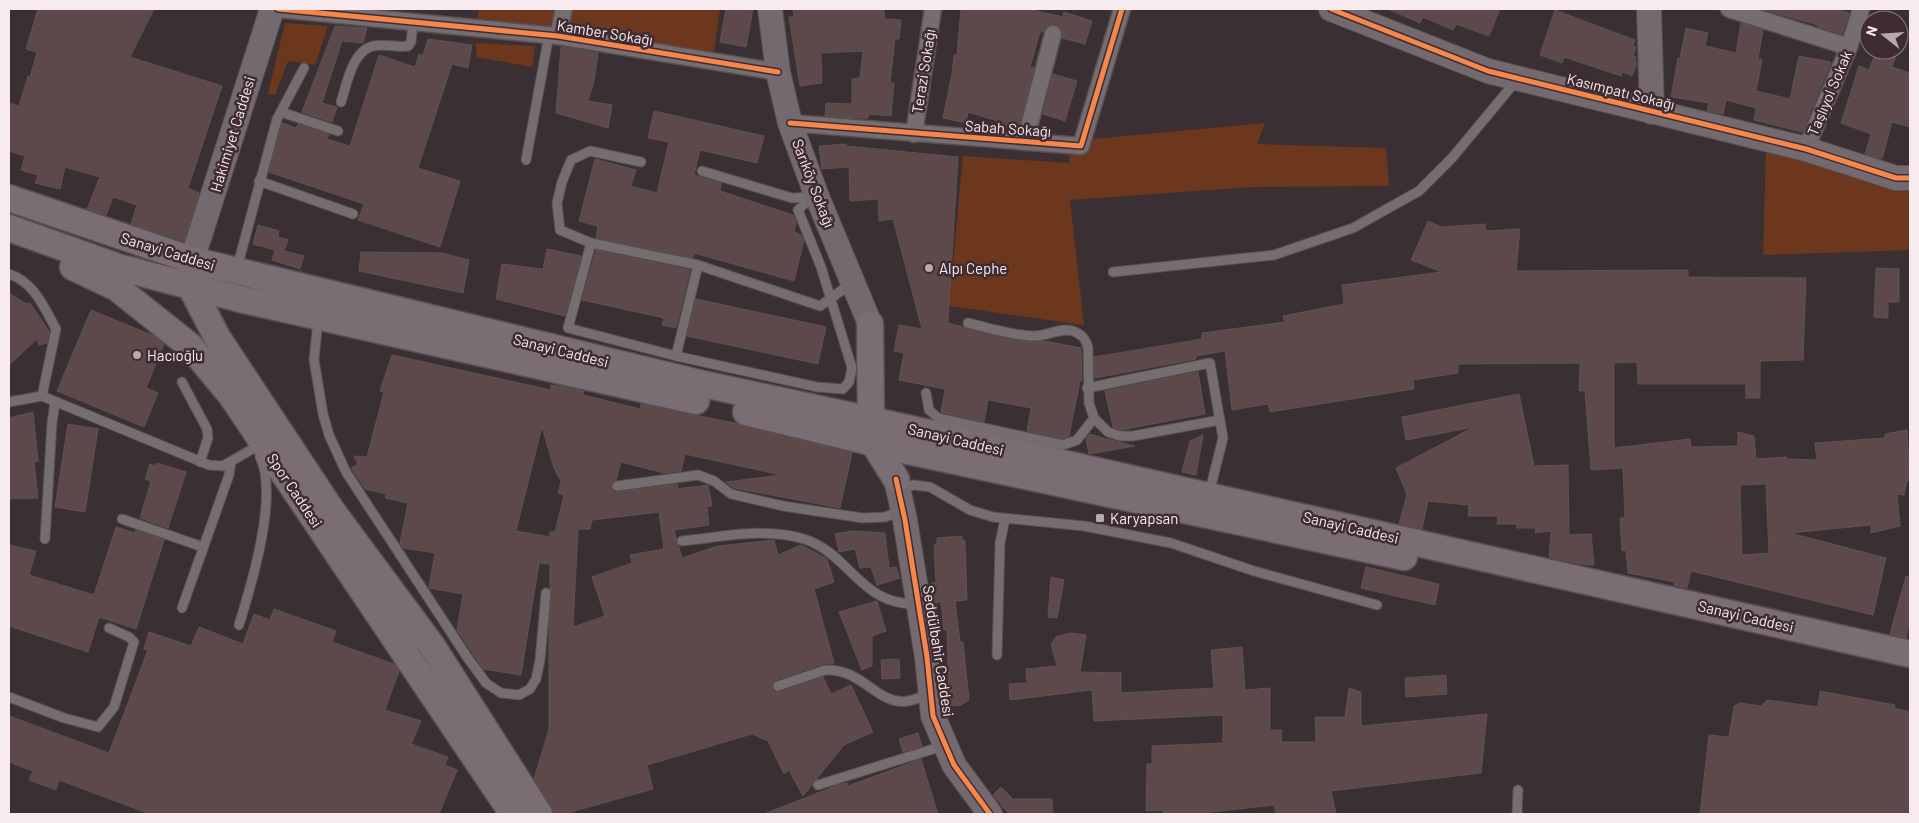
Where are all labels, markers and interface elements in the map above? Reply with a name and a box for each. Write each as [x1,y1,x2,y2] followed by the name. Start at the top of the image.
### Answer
[1859,10,1909,60] north arrow
[556,16,654,48] street label: Kamber Sokağı
[1862,24,1881,38] text: N
[907,27,939,115] street label: Terazi Sokağı
[1803,47,1855,138] street label: Taşlıyol Sokak
[1565,69,1677,113] street label: Kasımpatı Sokağı
[206,74,258,194] street label: Hakimiyet Caddesi
[964,116,1052,140] street label: Sabah Sokağı
[789,136,839,230] street label: Sarıköy Sokağı
[119,228,217,274] street label: Sanayi Caddesi
[939,259,1007,277] place label: Alpı Cephe
[923,262,935,274] marker: Alpı Cephe
[511,329,611,371] street label: Sanayi Caddesi
[147,346,203,364] place label: Hacıoğlu
[131,349,143,361] marker: Hacıoğlu
[906,419,1006,459] street label: Sanayi Caddesi
[264,450,326,530] street label: Spor Caddesi
[1301,507,1401,547] street label: Sanayi Caddesi
[1110,509,1178,527] place label: Karyapsan
[1094,512,1106,524] marker: Karyapsan
[920,584,958,718] street label: Seddülbahir Caddesi
[1696,596,1796,636] street label: Sanayi Caddesi

